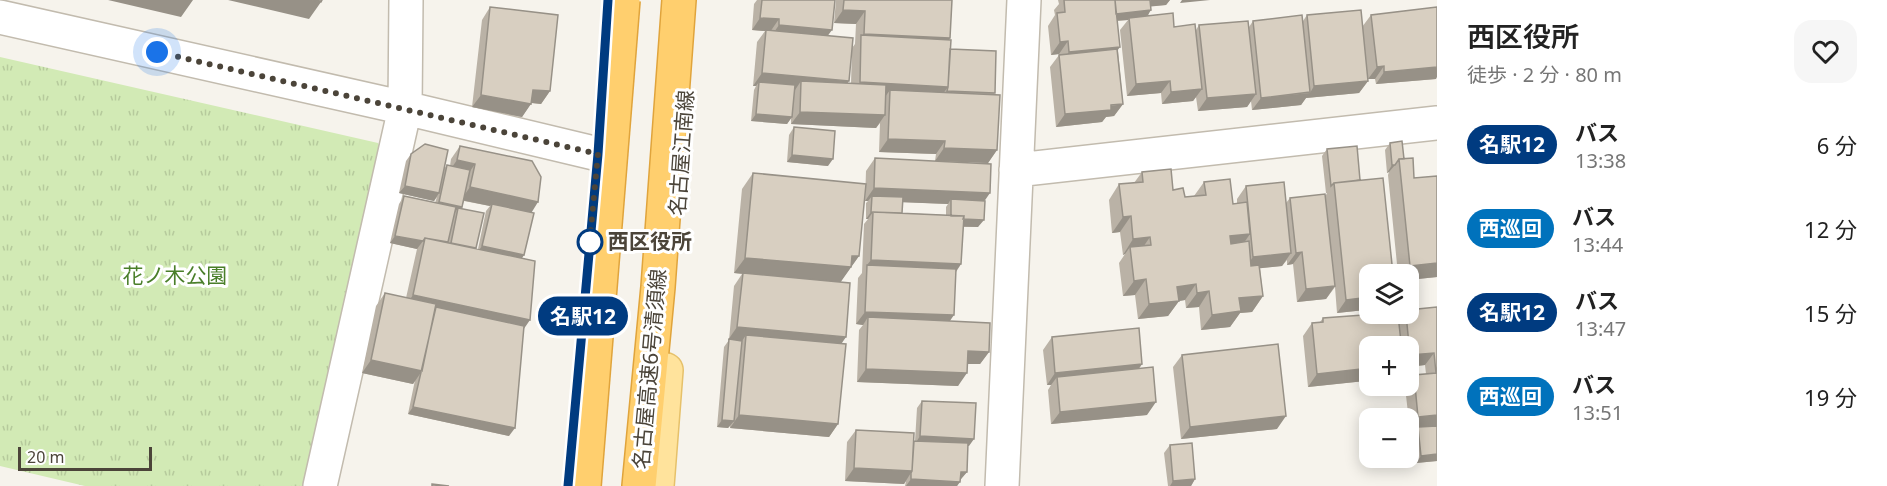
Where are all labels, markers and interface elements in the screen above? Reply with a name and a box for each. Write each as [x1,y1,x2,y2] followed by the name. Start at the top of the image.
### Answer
[1467,17,1579,55] text: 西区役所
[1794,20,1857,83] button: heart
[142,37,172,67] your location
[1467,61,1622,88] text: 徒歩 · 2 分 · 80 m
[663,89,699,217] street label: 名古屋江南線
[1575,117,1619,147] text: バス
[1479,130,1545,158] text: 名駅12
[1817,130,1857,160] text: 6 分
[1575,147,1626,174] text: 13:38
[1572,201,1616,231] text: バス
[1479,214,1542,242] text: 西巡回
[1804,214,1857,244] text: 12 分
[608,227,692,255] place label: 西区役所
[577,229,603,255] marker: 西区役所
[1572,231,1623,258] text: 13:44
[123,261,228,289] park label: 花ノ木公園
[1359,264,1419,468] map controls
[1359,264,1419,324] button: layers
[626,268,672,470] street label: 名古屋高速6号清須線
[1575,285,1619,315] text: バス
[541,296,625,336] line badge: 名駅12
[1479,298,1545,326] text: 名駅12
[1804,298,1857,328] text: 15 分
[550,302,616,330] text: 名駅12
[1575,315,1626,342] text: 13:47
[1359,336,1419,396] button: +
[1572,369,1616,399] text: バス
[1479,382,1542,410] text: 西巡回
[1804,382,1857,412] text: 19 分
[1572,399,1623,426] text: 13:51
[1359,408,1419,468] button: −
[18,444,152,472] scale bar
[27,446,64,468] text: 20 m

